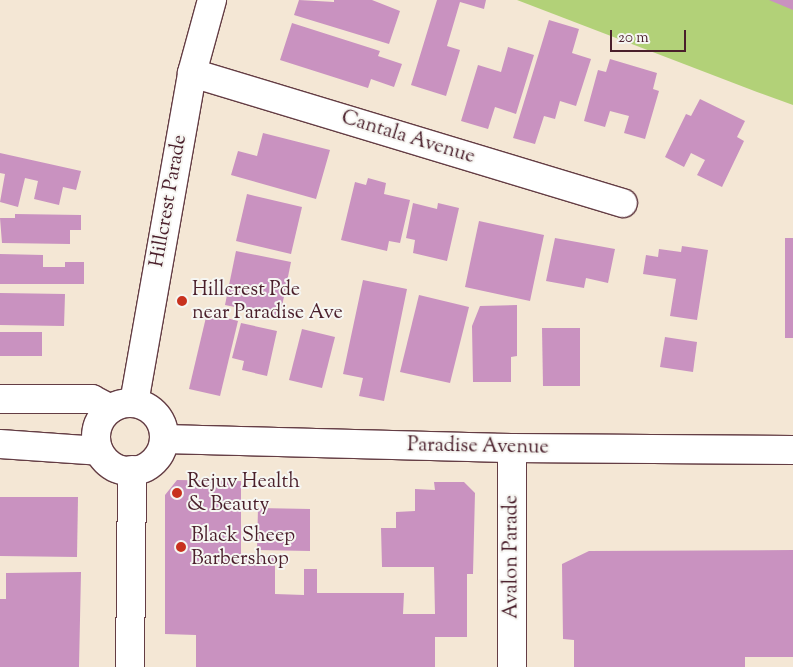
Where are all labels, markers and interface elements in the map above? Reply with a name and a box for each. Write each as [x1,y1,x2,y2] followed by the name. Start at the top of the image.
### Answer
[613,20,689,52] scale bar
[618,28,649,49] text: 20 m
[338,106,478,170] street label: Cantala Avenue
[146,133,192,269] street label: Hillcrest Parade
[192,278,343,325] place label: Hillcrest Pde near Paradise Ave
[176,295,188,307] marker: Hillcrest Pde near Paradise Ave
[407,434,549,460] street label: Paradise Avenue
[187,470,300,517] place label: Rejuv Health & Beauty
[171,487,183,499] marker: Rejuv Health & Beauty
[500,495,524,619] street label: Avalon Parade
[191,524,295,571] place label: Black Sheep Barbershop
[175,541,187,553] marker: Black Sheep Barbershop

